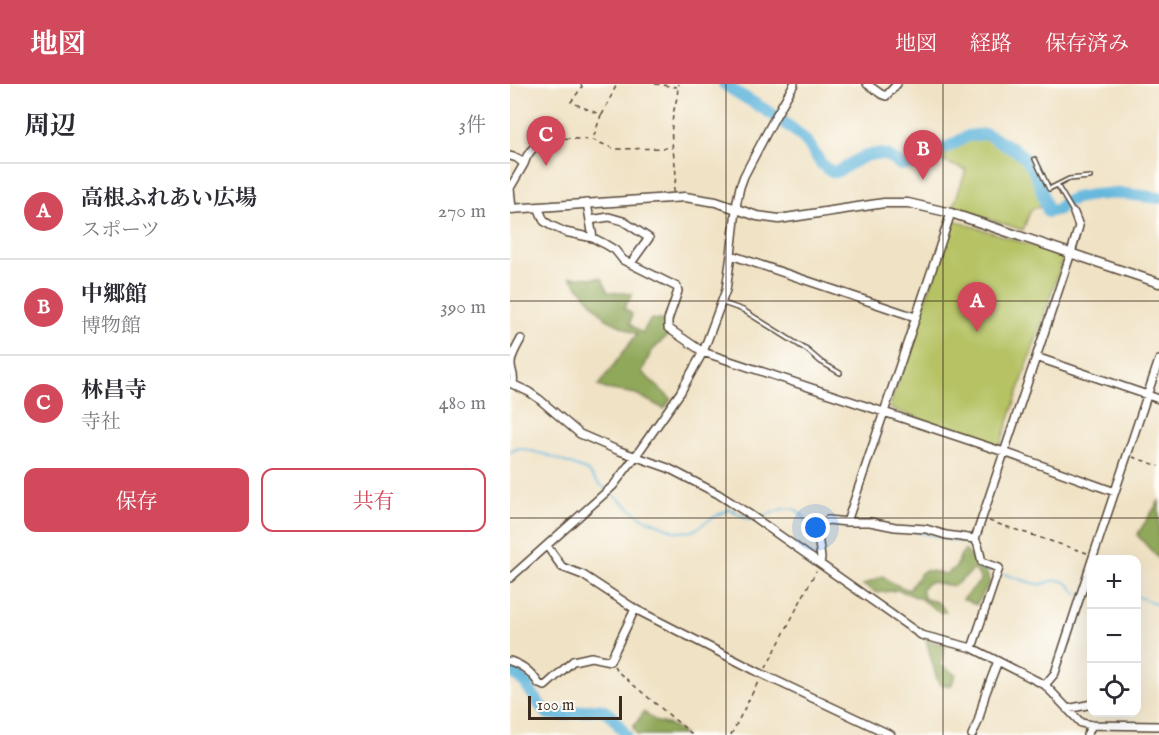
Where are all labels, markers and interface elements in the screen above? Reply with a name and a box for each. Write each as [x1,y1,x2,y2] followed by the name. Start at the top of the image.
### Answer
[30,28,86,63] text: 地図
[895,31,937,58] text: 地図
[970,31,1012,58] text: 経路
[1045,31,1129,58] text: 保存済み
[24,110,76,143] text: 周辺
[459,113,486,138] text: 3件
[526,116,566,166] pin: C
[904,130,942,180] pin: B
[81,185,257,213] text: 高根ふれあい広場
[37,199,50,224] text: A
[438,199,486,224] text: 270 m
[81,218,160,243] text: スポーツ
[81,281,147,309] text: 中郷館
[958,282,996,332] pin: A
[37,295,50,320] text: B
[440,295,486,320] text: 390 m
[81,314,141,339] text: 博物館
[81,377,147,405] text: 林昌寺
[36,391,51,416] text: C
[439,391,486,416] text: 480 m
[81,410,121,435] text: 寺社
[24,468,249,532] button: 保存
[261,468,486,532] button: 共有
[801,513,830,542] your location
[1087,555,1141,717] map controls
[1087,555,1141,609] button: +
[1087,609,1141,663] button: −
[1087,663,1141,717] button: locate
[528,693,622,720] scale bar
[537,696,574,716] text: 100 m

